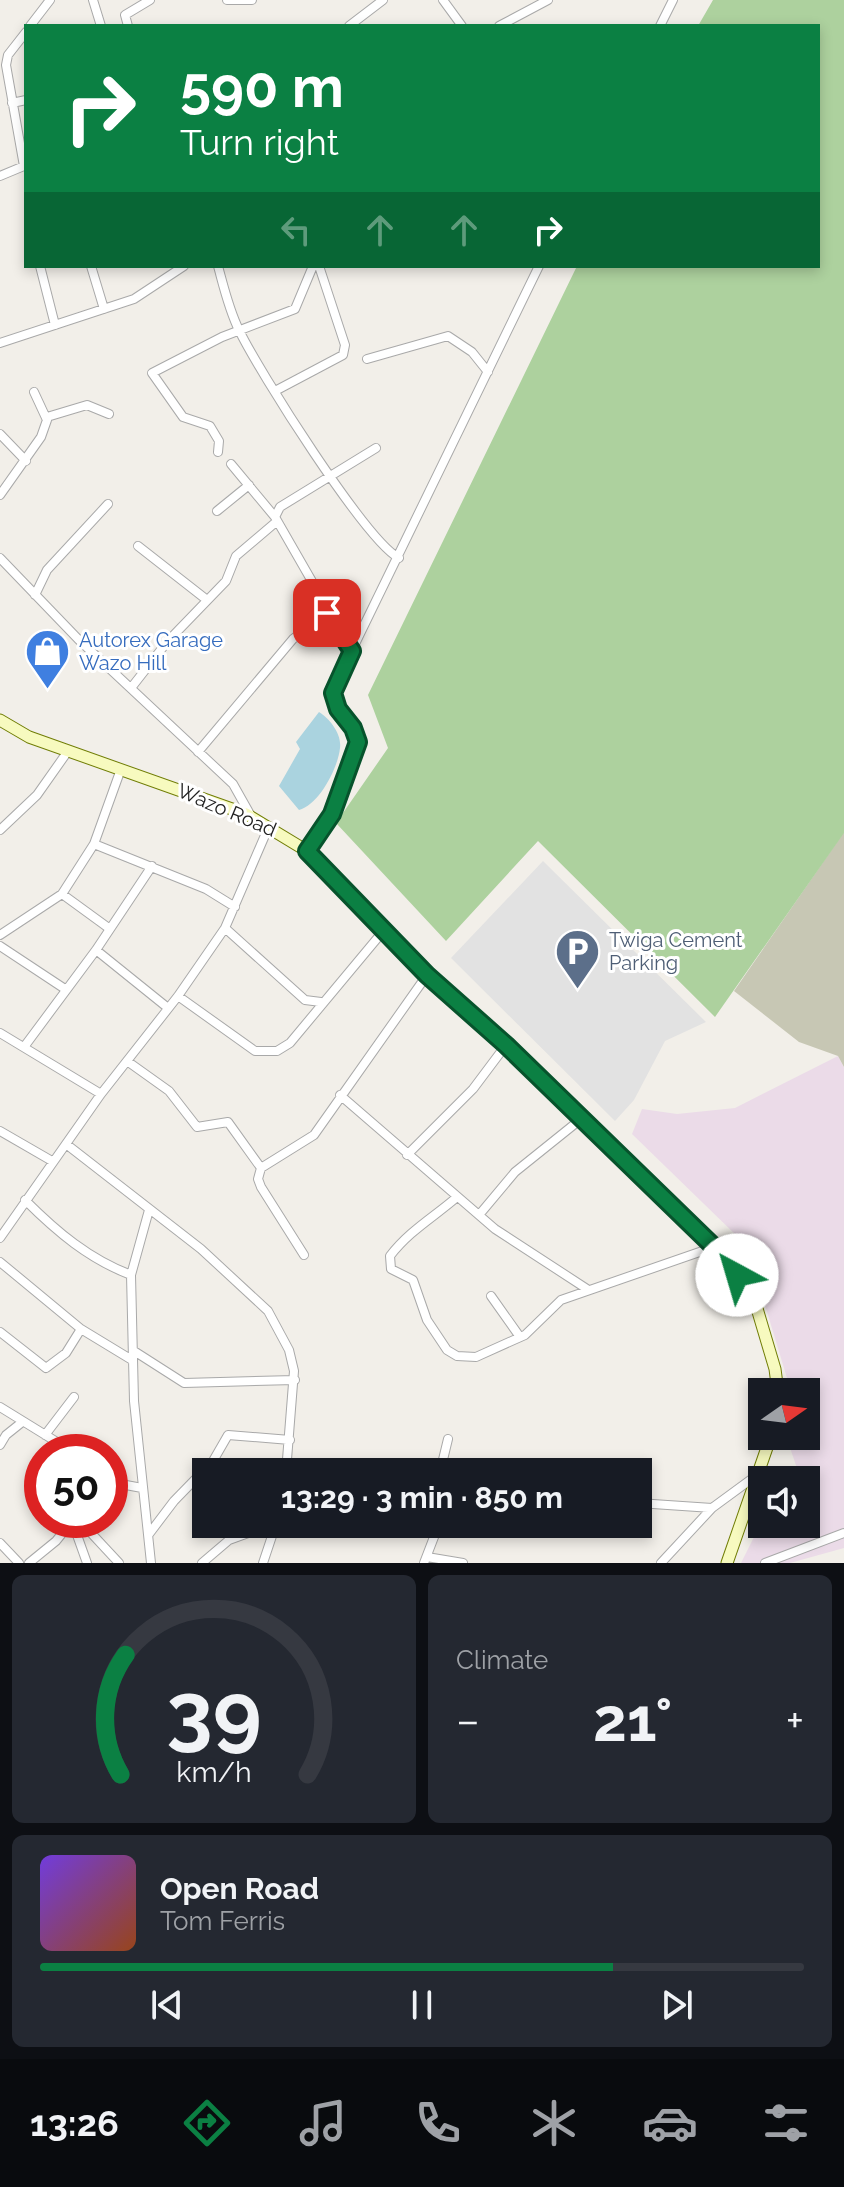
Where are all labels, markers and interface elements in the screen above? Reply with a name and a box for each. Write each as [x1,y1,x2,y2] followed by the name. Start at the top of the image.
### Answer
[180,54,344,120] text: 590 m
[48,56,152,160] icon: right
[180,121,339,163] text: Turn right
[274,208,318,252] icon: left
[358,208,402,252] icon: ahead
[442,208,486,252] icon: ahead
[526,208,570,252] icon: right
[293,579,361,647] pin
[305,591,349,635] icon: arrive
[24,627,72,690] shop icon: Autorex Garage Wazo Hill
[79,628,223,675] place label: Autorex Garage Wazo Hill
[174,778,280,842] street label: Wazo Road
[554,927,602,990] parking icon: Twiga Cement Parking
[609,928,743,975] place label: Twiga Cement Parking
[695,1233,779,1317] position arrow
[748,1378,820,1450] north arrow
[748,1378,820,1538] map controls
[24,1434,128,1538] speed limit sign: 50
[748,1466,820,1538] button: sound
[281,1480,563,1515] text: 13:29 · 3 min · 850 m
[456,1645,548,1675] text: Climate
[166,1663,262,1760] text: 39
[593,1685,672,1755] text: 21°
[456,1695,480,1746] text: −
[786,1695,804,1746] text: +
[176,1755,252,1789] text: km/h
[160,1871,319,1906] text: Open Road
[160,1906,285,1936] text: Tom Ferris
[145,1983,189,2027] icon: previous
[400,1983,444,2027] icon: pause
[655,1983,699,2027] icon: next
[179,2095,235,2151] icon: directions
[295,2095,351,2151] icon: music
[410,2095,466,2151] icon: phone
[526,2095,582,2151] icon: climate
[642,2095,698,2151] icon: car
[758,2095,814,2151] icon: filters
[30,2102,119,2144] text: 13:26

